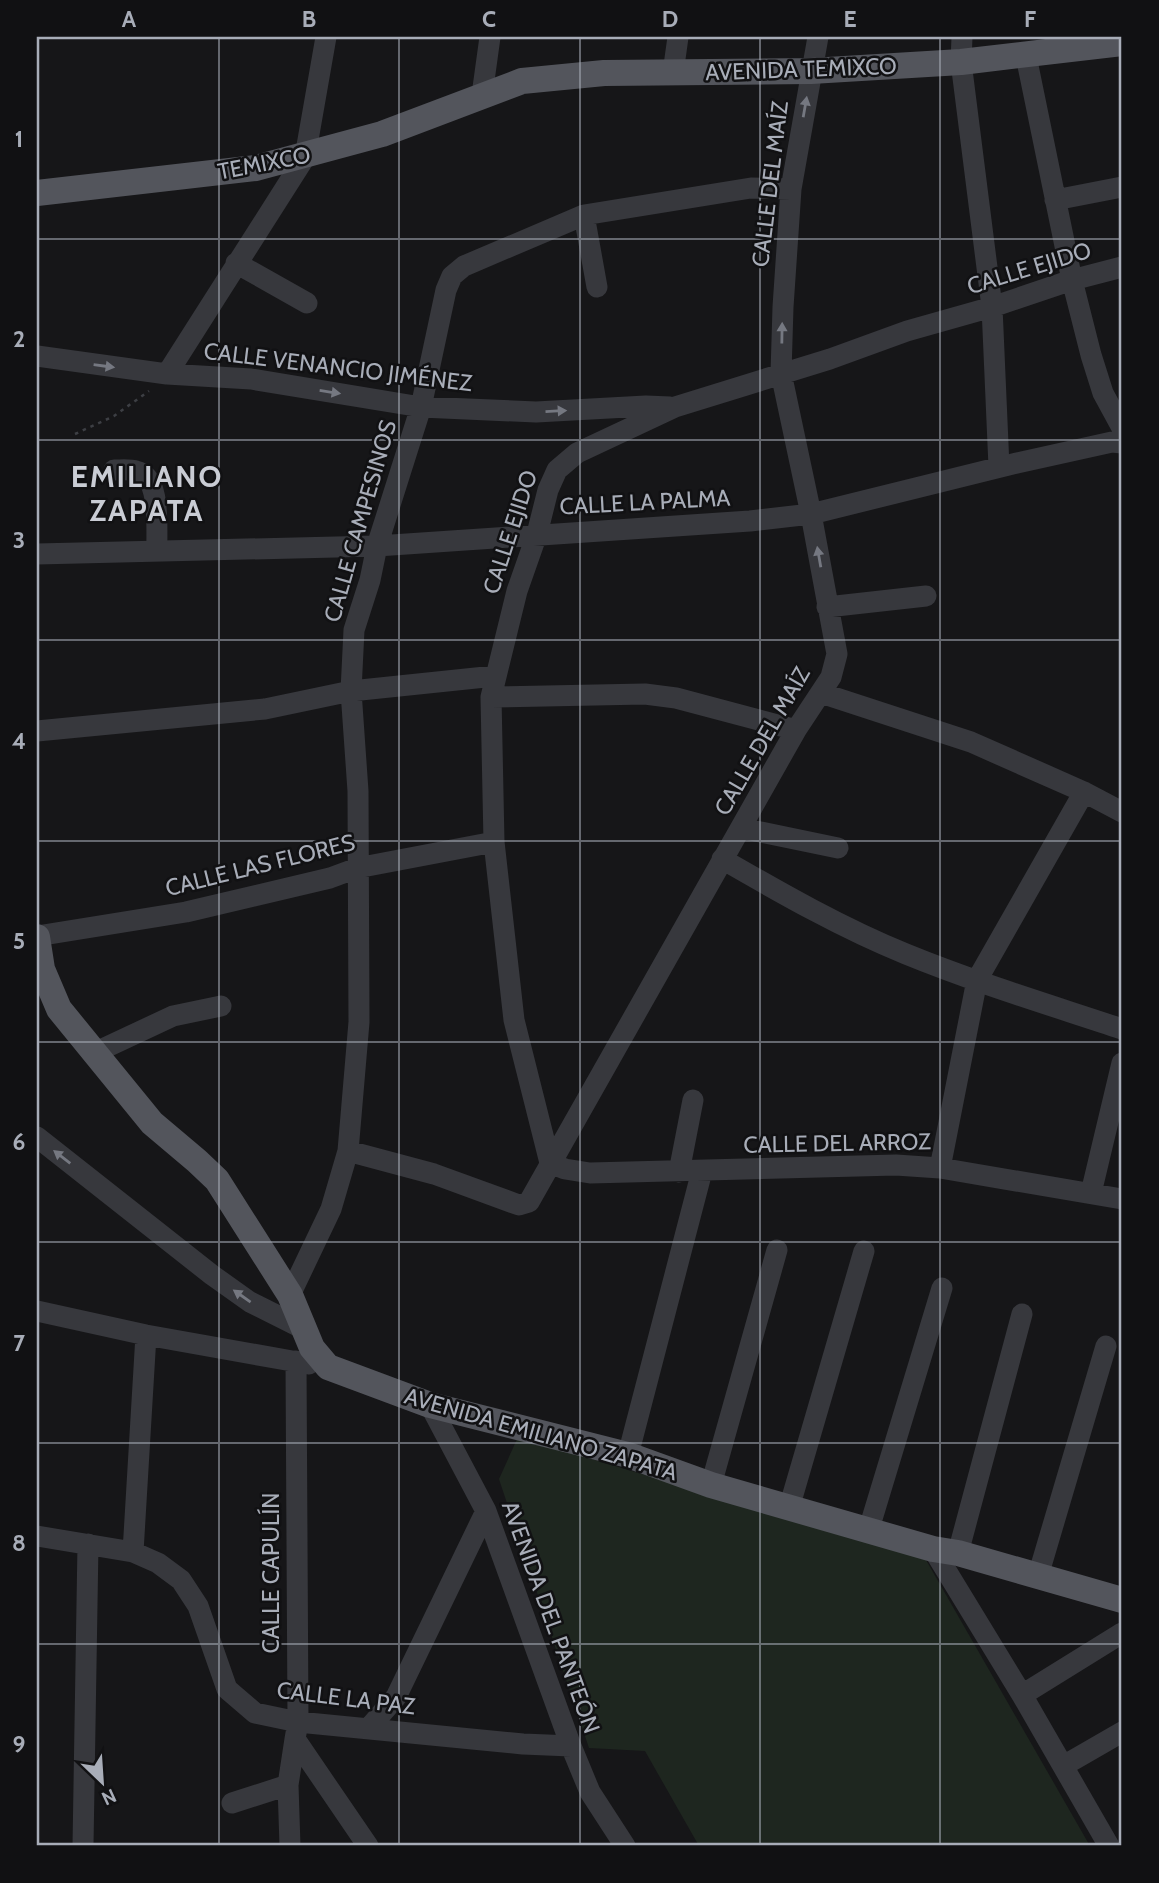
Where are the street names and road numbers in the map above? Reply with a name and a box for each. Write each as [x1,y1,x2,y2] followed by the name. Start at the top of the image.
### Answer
[705,52,897,86] street label: AVENIDA TEMIXCO
[745,99,794,268] street label: CALLE DEL MAÍZ
[215,140,313,186] street label: TEMIXCO
[964,236,1094,300] street label: CALLE EJIDO
[202,336,474,397] street label: CALLE VENANCIO JIMÉNEZ
[318,417,402,625] street label: CALLE CAMPESINOS
[477,467,543,597] street label: CALLE EJIDO
[559,484,731,520] street label: CALLE LA PALMA
[707,661,816,820] street label: CALLE DEL MAÍZ
[162,828,358,902] street label: CALLE LAS FLORES
[743,1127,931,1159] street label: CALLE DEL ARROZ
[401,1382,681,1486] street label: AVENIDA EMILIANO ZAPATA
[256,1492,285,1654] street label: CALLE CAPULÍN
[496,1497,606,1737] street label: AVENIDA DEL PANTEÓN
[275,1676,417,1720] street label: CALLE LA PAZ

